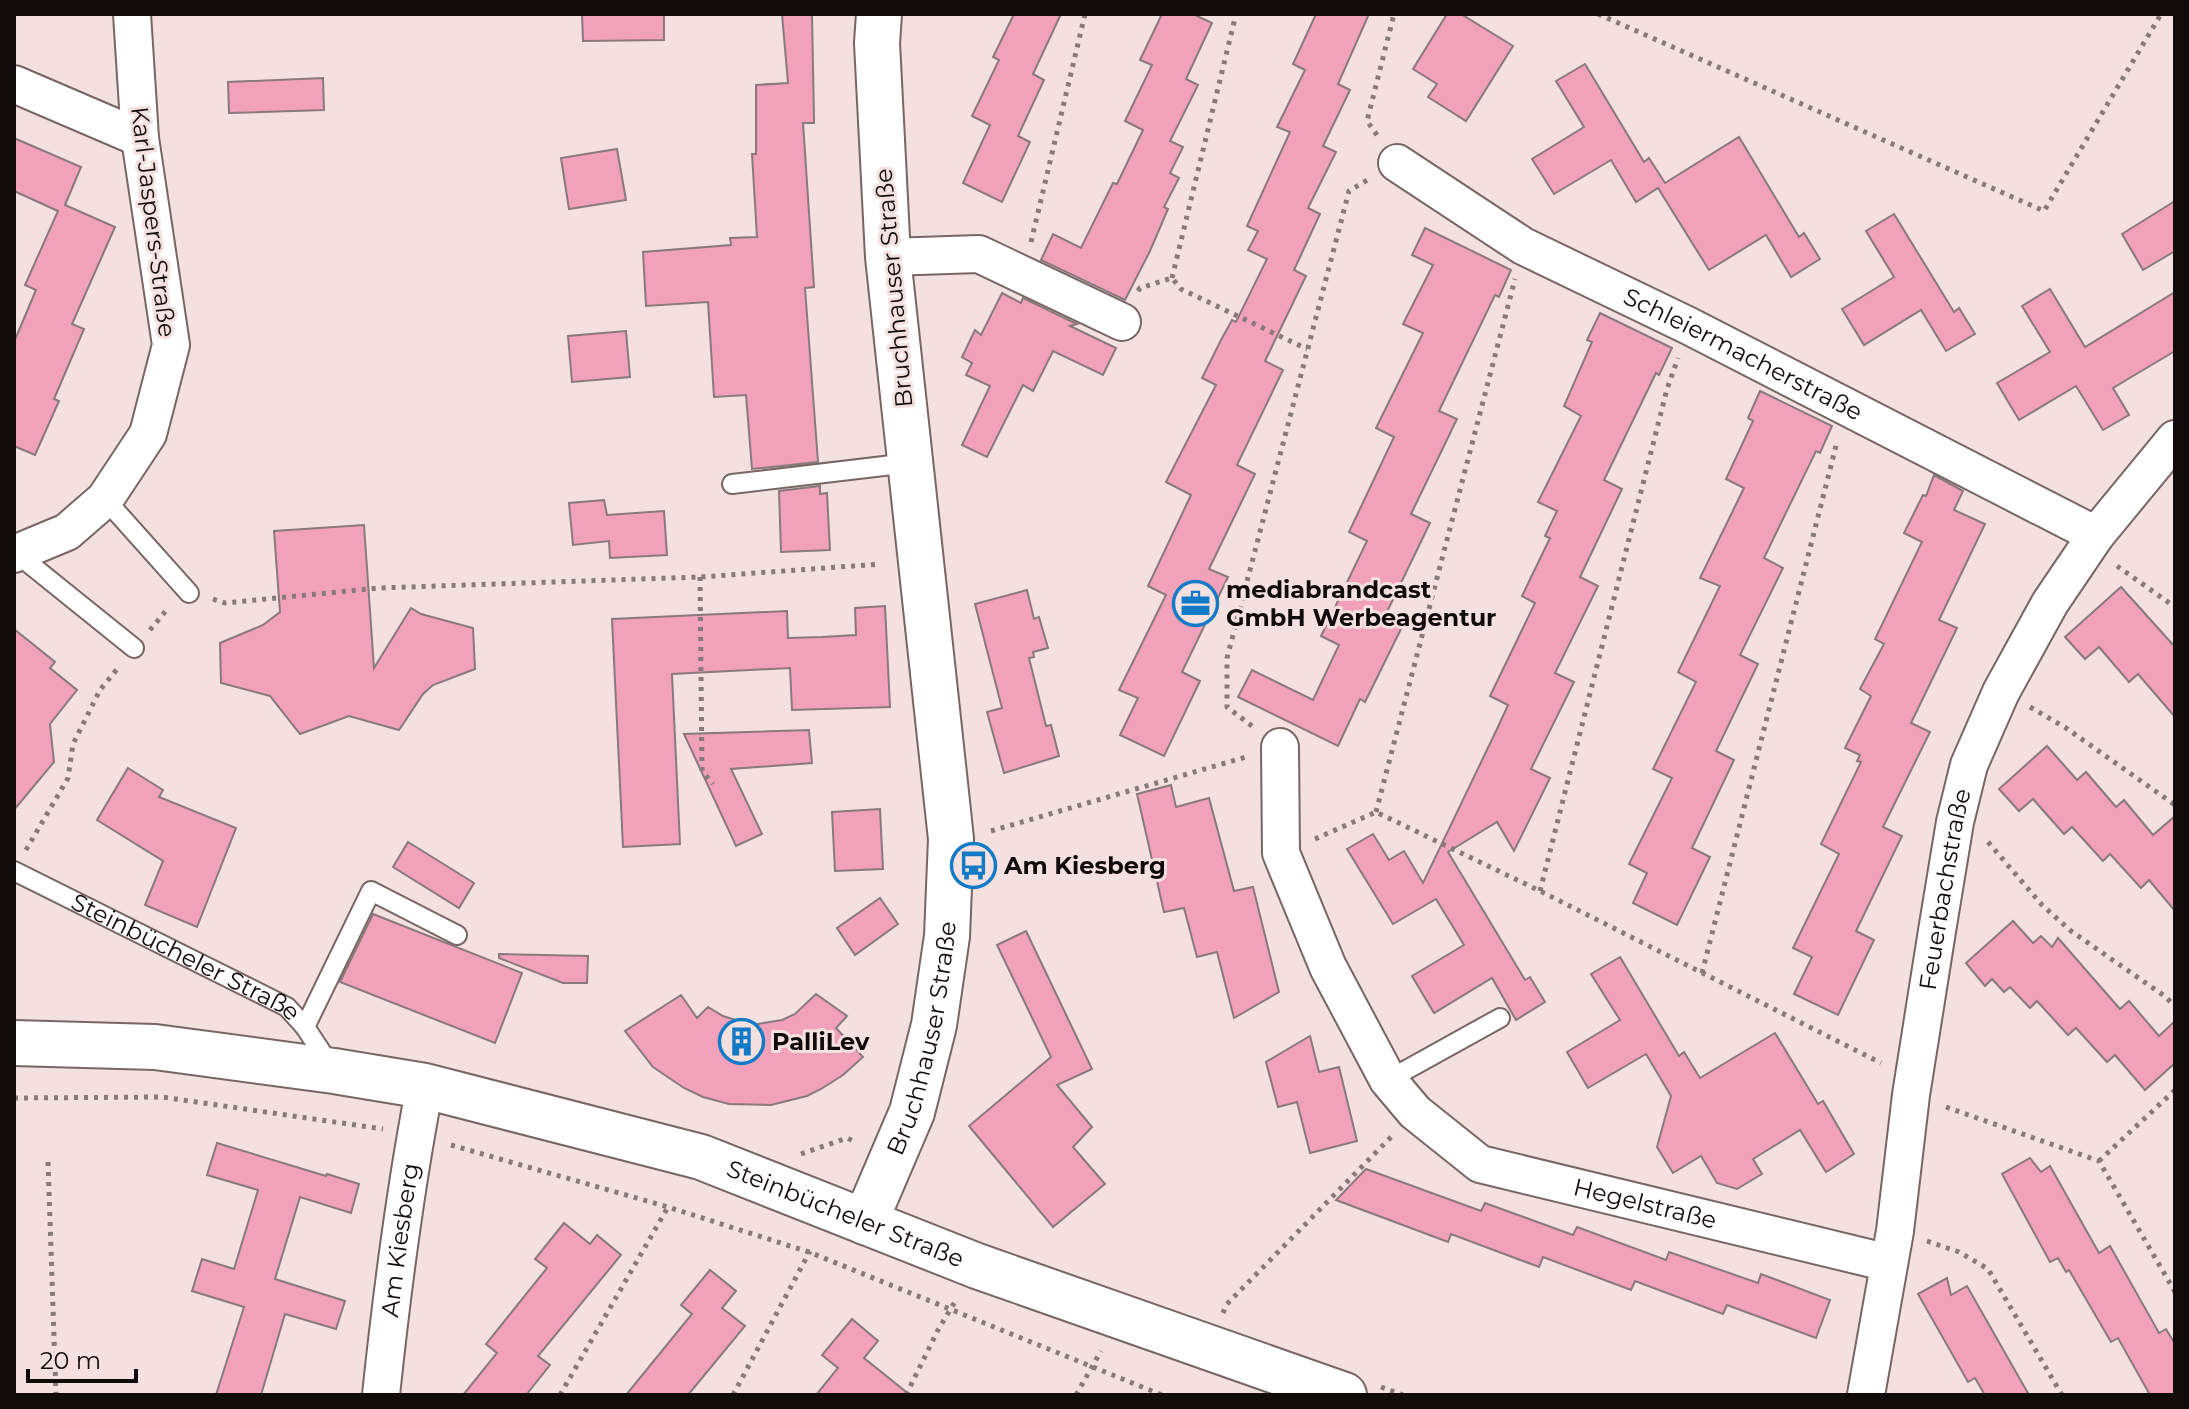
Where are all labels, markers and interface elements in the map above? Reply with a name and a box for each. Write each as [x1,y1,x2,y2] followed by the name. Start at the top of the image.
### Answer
[125,105,182,339] street label: Karl-Jaspers-Straße
[869,167,918,409] street label: Bruchhauser Straße
[1619,282,1867,427] street label: Schleiermacherstraße
[1226,575,1496,632] place label: mediabrandcast GmbH Werbeagentur
[1171,580,1219,628] office icon: mediabrandcast GmbH Werbeagentur
[1913,785,1977,992] street label: Feuerbachstraße
[949,842,997,890] bus stop icon: Am Kiesberg
[1003,851,1166,880] place label: Am Kiesberg
[67,887,307,1026] street label: Steinbücheler Straße
[880,921,962,1159] street label: Bruchhauser Straße
[717,1018,765,1066] building icon: PalliLev
[772,1027,870,1056] place label: PalliLev
[723,1154,968,1273] street label: Steinbücheler Straße
[375,1161,425,1319] street label: Am Kiesberg
[1570,1172,1719,1235] street label: Hegelstraße
[28,1333,136,1383] scale bar
[40,1346,101,1375] text: 20 m

